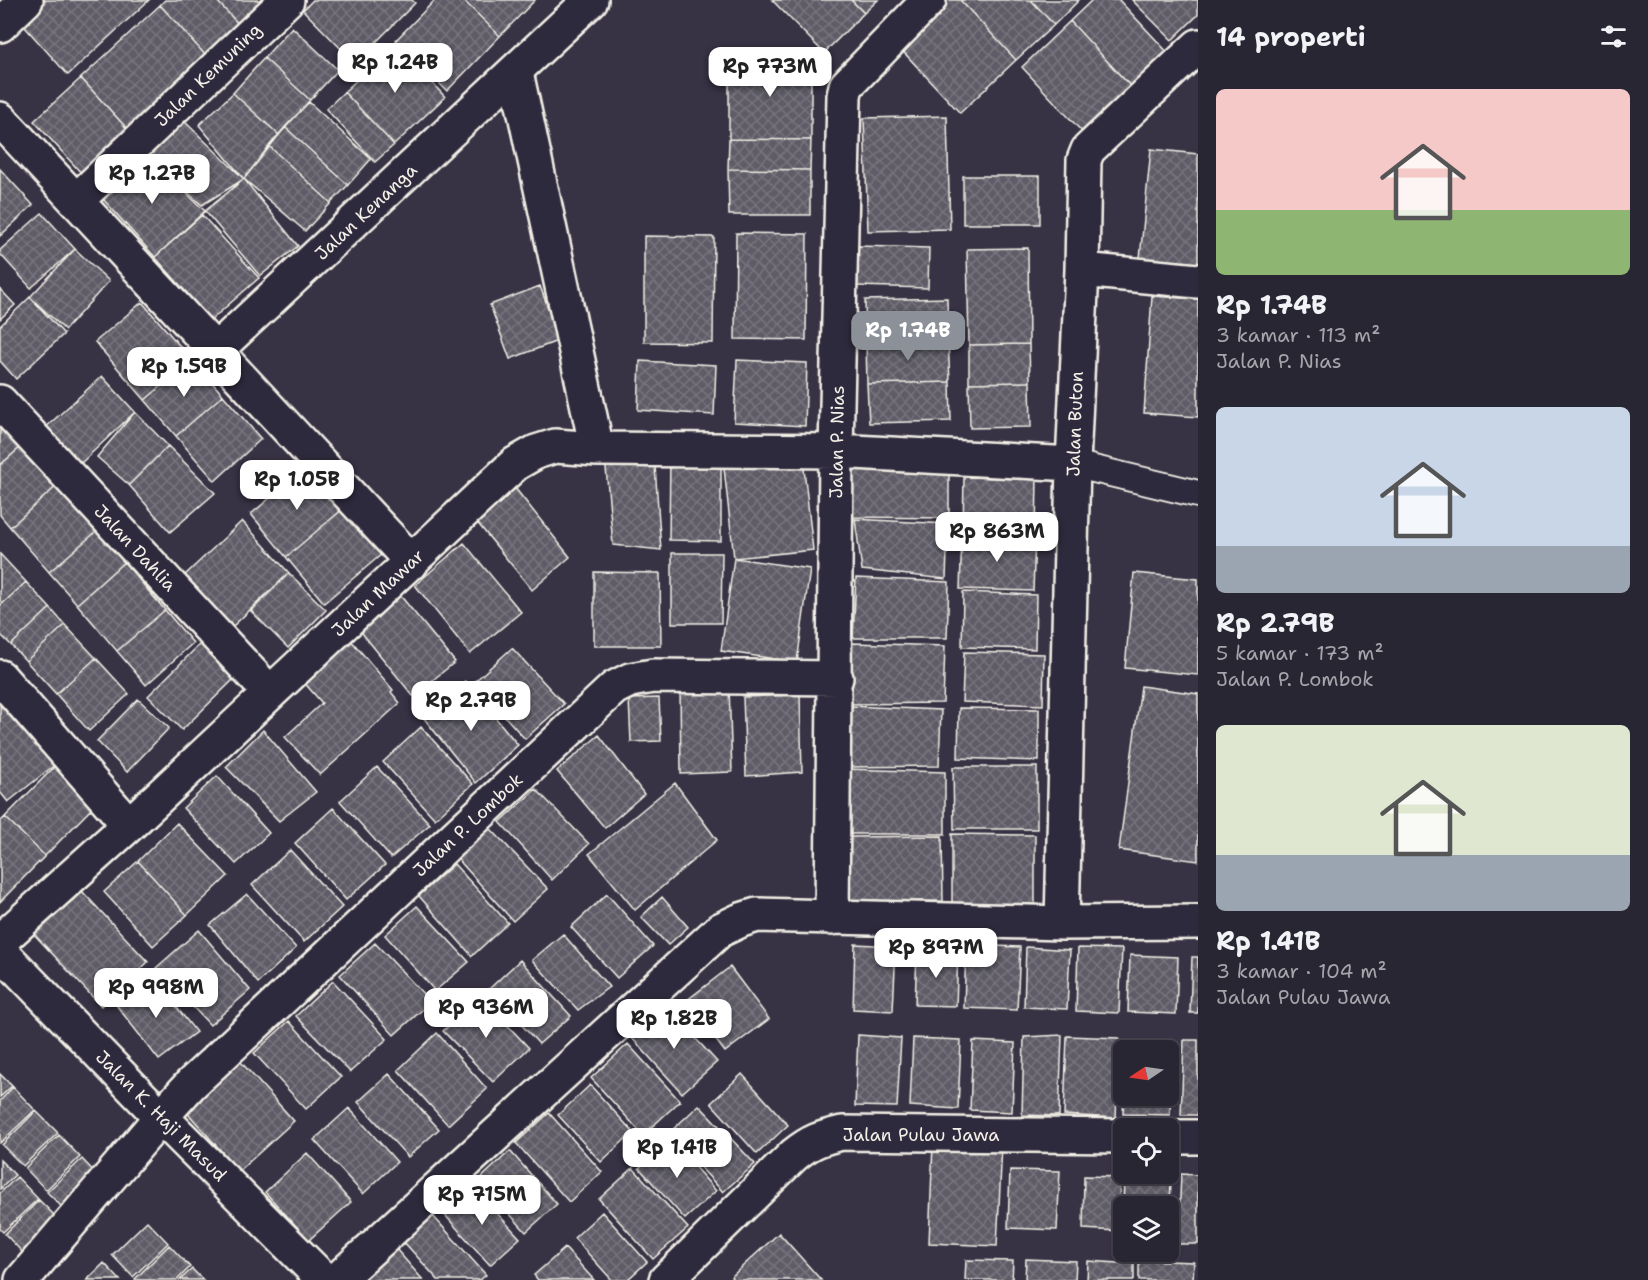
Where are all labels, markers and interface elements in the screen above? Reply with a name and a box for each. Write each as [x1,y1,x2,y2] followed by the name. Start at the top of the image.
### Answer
[149,18,267,132] street label: Jalan Kemuning
[1216,19,1366,54] text: 14 properti
[1597,20,1630,53] icon: filters
[333,43,457,94] pin: Rp 1.24B
[715,47,825,98] pin: Rp 773M
[352,49,438,75] text: Rp 1.24B
[723,53,817,79] text: Rp 773M
[1369,128,1477,236] icon: home
[90,154,214,205] pin: Rp 1.27B
[310,158,422,266] street label: Jalan Kenanga
[109,160,195,186] text: Rp 1.27B
[1216,287,1327,322] text: Rp 1.74B
[846,311,970,362] pin: Rp 1.74B
[865,317,951,343] text: Rp 1.74B
[1216,322,1381,348] text: 3 kamar · 113 m²
[122,347,246,398] pin: Rp 1.59B
[1216,348,1342,374] text: Jalan P. Nias
[141,353,227,379] text: Rp 1.59B
[1061,371,1089,477] street label: Jalan Buton
[824,385,850,499] street label: Jalan P. Nias
[1369,446,1477,554] icon: home
[235,460,359,511] pin: Rp 1.05B
[254,466,340,492] text: Rp 1.05B
[89,499,181,597] street label: Jalan Dahlia
[942,512,1052,563] pin: Rp 863M
[949,518,1045,544] text: Rp 863M
[327,544,429,642] street label: Jalan Mawar
[1216,605,1335,640] text: Rp 2.79B
[1216,640,1384,666] text: 5 kamar · 173 m²
[1216,666,1374,692] text: Jalan P. Lombok
[409,681,533,732] pin: Rp 2.79B
[425,687,517,713] text: Rp 2.79B
[1369,764,1477,872] icon: home
[408,768,528,882] street label: Jalan P. Lombok
[1216,923,1321,958] text: Rp 1.41B
[881,928,991,979] pin: Rp 897M
[888,934,984,960] text: Rp 897M
[1216,958,1387,984] text: 3 kamar · 104 m²
[101,968,211,1019] pin: Rp 998M
[108,974,204,1000] text: Rp 998M
[1216,984,1390,1010] text: Jalan Pulau Jawa
[431,988,541,1039] pin: Rp 936M
[438,994,534,1020] text: Rp 936M
[612,999,736,1050] pin: Rp 1.82B
[631,1005,717,1031] text: Rp 1.82B
[1113,1040,1179,1106] north arrow
[1113,1040,1179,1262] map controls
[90,1045,232,1187] street label: Jalan K. Haji Masud
[1113,1118,1179,1184] button: locate
[843,1123,999,1147] street label: Jalan Pulau Jawa
[615,1128,739,1179] pin: Rp 1.41B
[637,1134,717,1160] text: Rp 1.41B
[427,1175,537,1226] pin: Rp 715M
[438,1181,526,1207] text: Rp 715M
[1113,1196,1179,1262] button: layers

